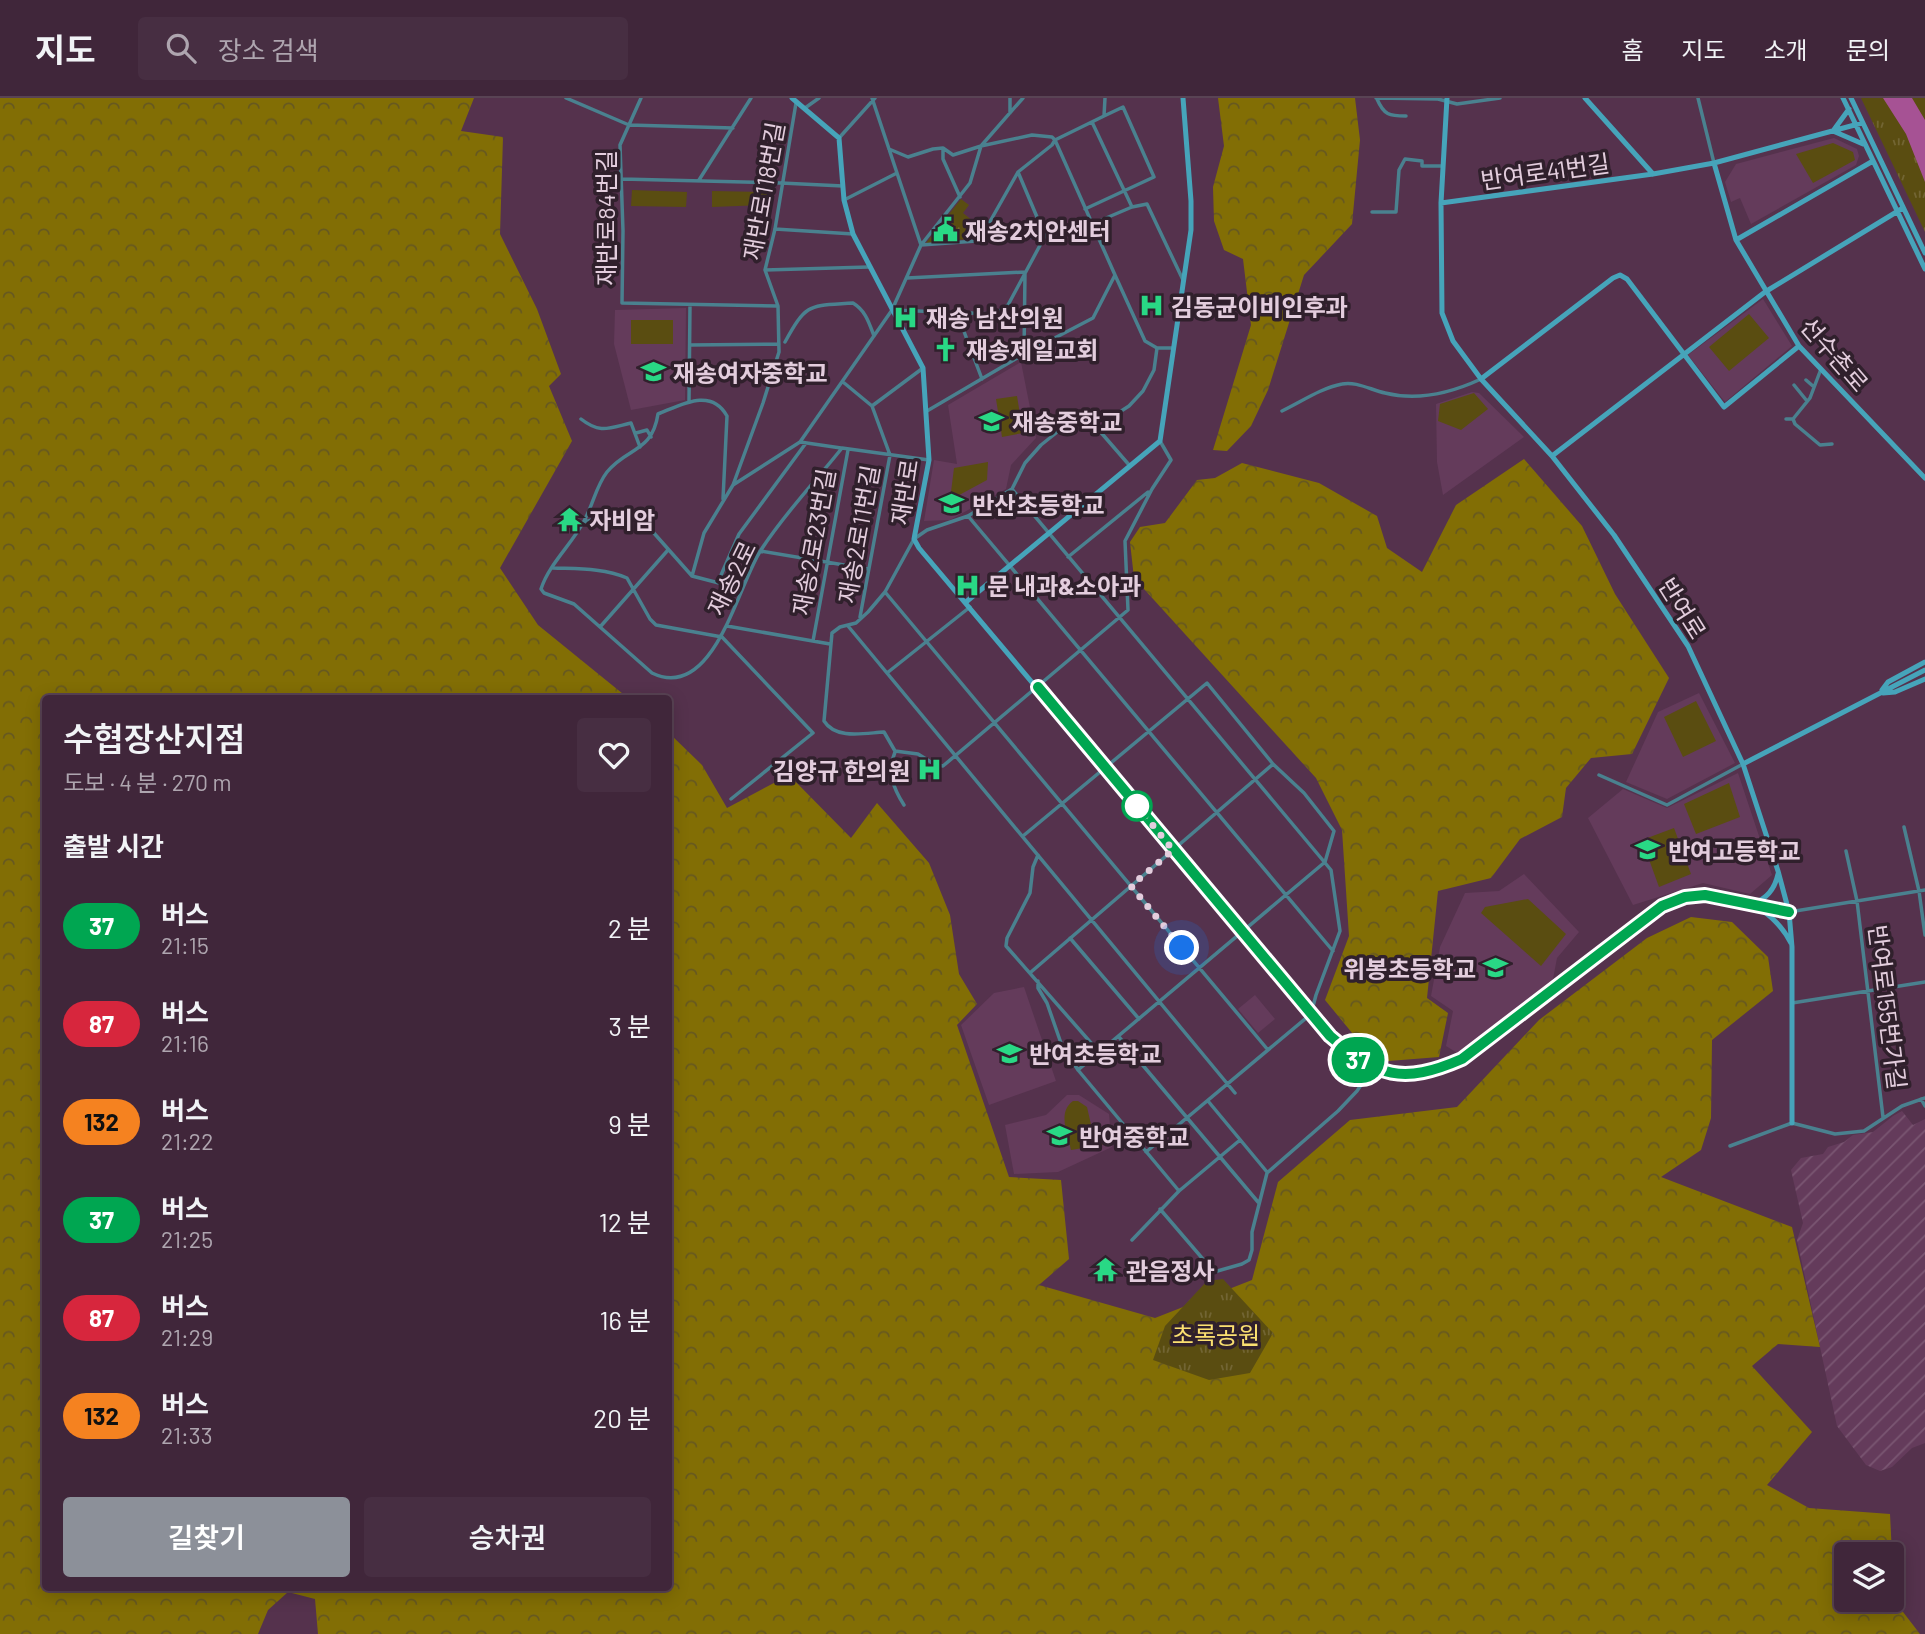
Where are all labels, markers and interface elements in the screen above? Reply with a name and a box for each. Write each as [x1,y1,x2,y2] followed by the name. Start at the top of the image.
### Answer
[138,17,628,80] search box
[35,29,96,69] text: 지도
[162,29,200,67] icon: search
[218,34,319,65] text: 장소 검색
[1621,35,1643,64] text: 홈
[1681,35,1726,64] text: 지도
[1764,35,1808,64] text: 소개
[1846,35,1890,64] text: 문의
[737,120,789,262] street label: 재반로118번길
[1479,148,1611,194] street label: 반여로41번길
[591,150,620,286] street label: 재반로84번길
[931,216,959,244] public building icon: 재송2치안센터
[965,216,1111,245] place label: 재송2치안센터
[1137,292,1165,320] hospital icon: 김동균이비인후과
[1171,292,1348,321] place label: 김동균이비인후과
[892,303,920,331] hospital icon: 재송 남산의원
[926,303,1063,332] place label: 재송 남산의원
[1795,311,1875,397] street label: 선수촌로
[932,335,960,363] church icon: 재송제일교회
[966,335,1098,364] place label: 재송제일교회
[639,358,667,386] school or university icon: 재송여자중학교
[673,358,828,387] place label: 재송여자중학교
[978,407,1006,435] school or university icon: 재송중학교
[1012,407,1122,436] place label: 재송중학교
[884,457,924,527] street label: 재반로
[832,462,884,606] street label: 재송2로11번길
[786,466,840,618] street label: 재송2로23번길
[938,490,966,518] school or university icon: 반산초등학교
[972,490,1104,519] place label: 반산초등학교
[555,505,583,533] temple icon: 자비암
[589,505,655,534] place label: 자비암
[701,536,761,620] street label: 재송2로
[953,571,981,599] hospital icon: 문 내과&소아과
[987,571,1141,600] place label: 문 내과&소아과
[1653,572,1713,644] street label: 반여로
[63,718,245,758] text: 수협장산지점
[577,718,651,792] button: heart
[773,756,910,785] place label: 김양규 한의원
[916,756,944,784] hospital icon: 김양규 한의원
[63,768,232,796] text: 도보 · 4 분 · 270 m
[1122,791,1152,821] unlabelled marker
[63,830,164,861] text: 출발 시간
[1634,836,1662,864] school or university icon: 반여고등학교
[1668,836,1800,865] place label: 반여고등학교
[161,898,209,929] text: 버스
[89,911,114,940] text: 37
[608,912,651,943] text: 2 분
[1864,923,1912,1091] street label: 반여로155번가길
[1164,930,1199,965] your location
[161,931,209,959] text: 21:15
[1344,954,1476,983] place label: 위봉초등학교
[1482,954,1510,982] school or university icon: 위봉초등학교
[161,996,209,1027] text: 버스
[89,1009,114,1038] text: 87
[608,1010,651,1041] text: 3 분
[161,1029,209,1057] text: 21:16
[1326,1037,1390,1083] line badge: 37
[995,1039,1023,1067] school or university icon: 반여초등학교
[1029,1039,1161,1068] place label: 반여초등학교
[1346,1045,1370,1074] text: 37
[161,1094,209,1125] text: 버스
[84,1107,119,1136] text: 132
[608,1108,651,1139] text: 9 분
[1045,1122,1073,1150] school or university icon: 반여중학교
[1079,1122,1189,1151] place label: 반여중학교
[161,1127,214,1155] text: 21:22
[161,1192,209,1223] text: 버스
[89,1205,114,1234] text: 37
[599,1206,651,1237] text: 12 분
[161,1225,213,1253] text: 21:25
[1092,1256,1120,1284] temple icon: 관음정사
[1126,1256,1214,1285] place label: 관음정사
[161,1290,209,1321] text: 버스
[89,1303,114,1332] text: 87
[599,1304,651,1335] text: 16 분
[1172,1320,1260,1349] park label: 초록공원
[161,1323,213,1351] text: 21:29
[161,1388,209,1419] text: 버스
[84,1401,119,1430] text: 132
[593,1402,651,1433] text: 20 분
[161,1421,213,1449] text: 21:33
[63,1497,350,1577] button: 길찾기
[364,1497,651,1577] button: 승차권
[1834,1542,1904,1612] map controls
[1834,1542,1904,1612] button: layers

